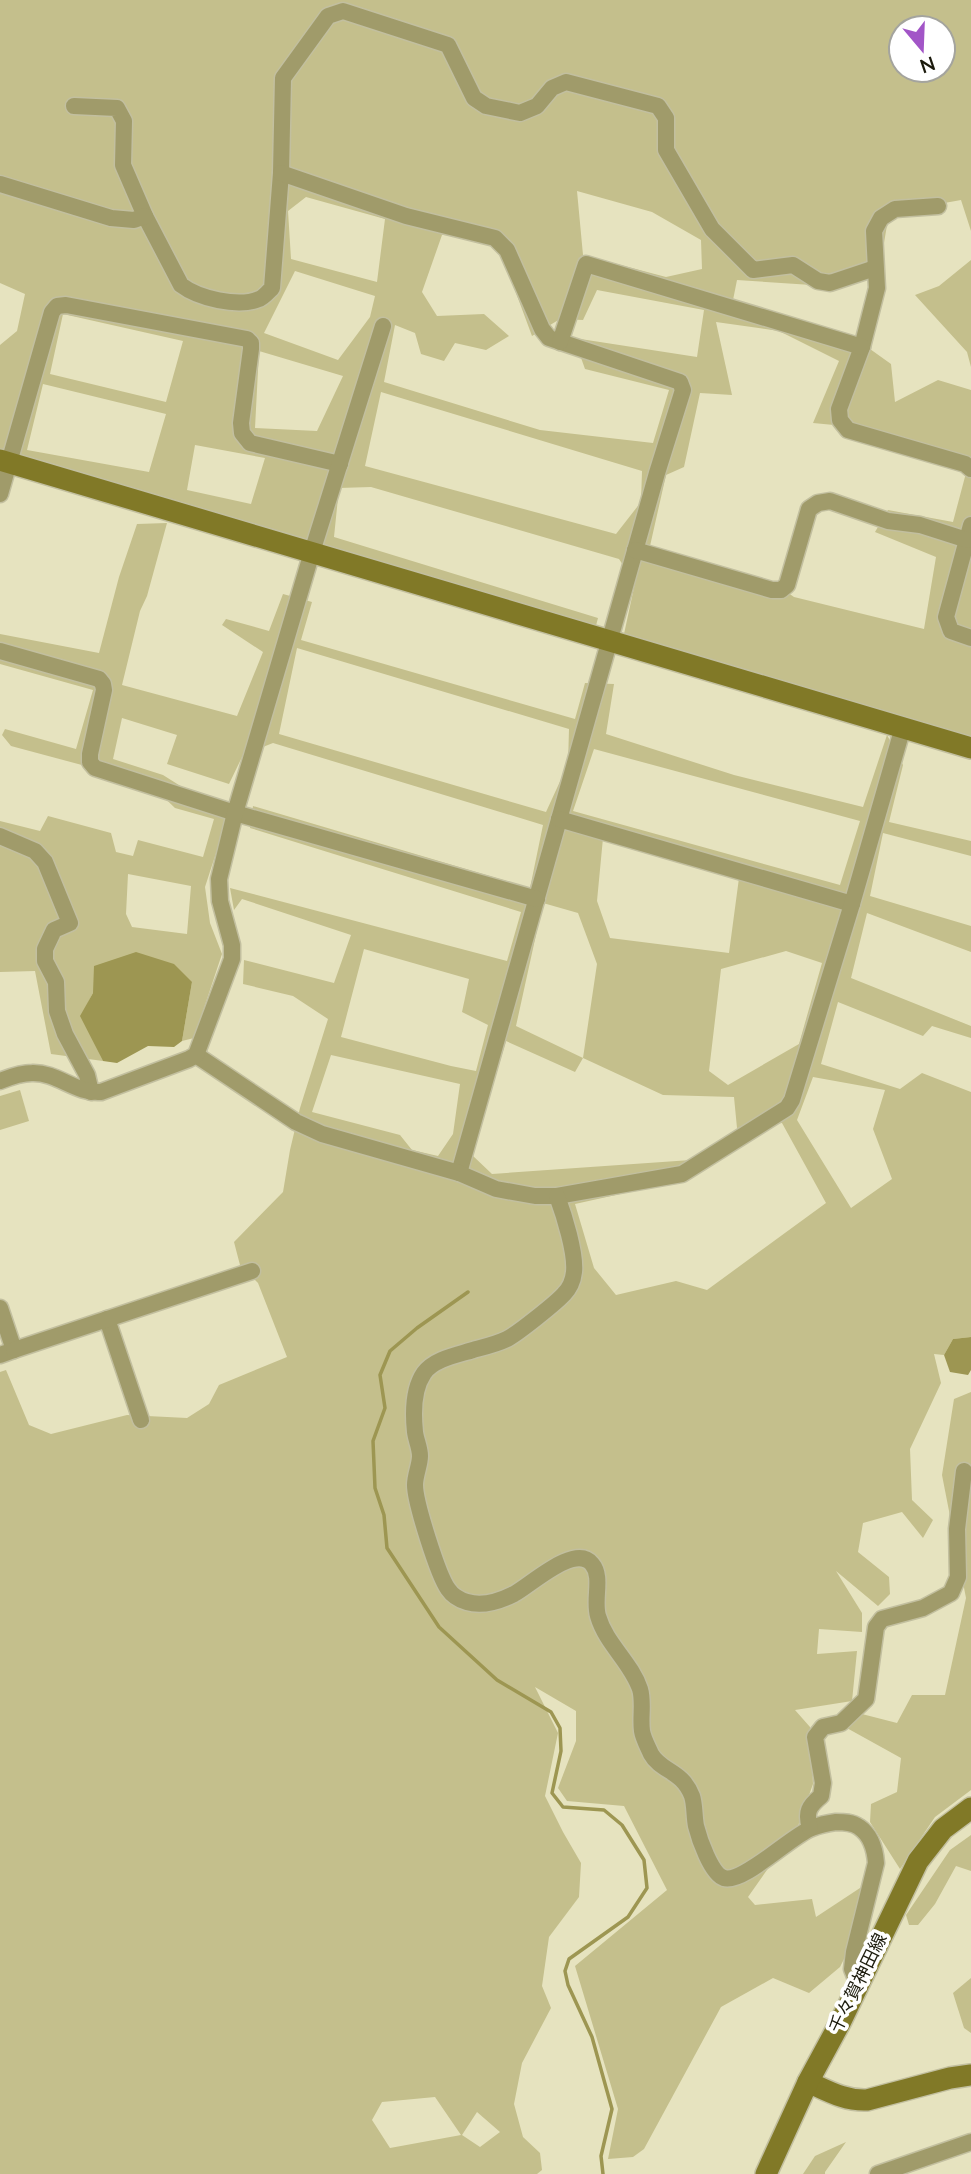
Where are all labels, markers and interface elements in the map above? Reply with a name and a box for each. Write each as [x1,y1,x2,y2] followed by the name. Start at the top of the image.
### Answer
[887,14,957,84] north arrow
[917,52,938,79] text: N
[824,1929,891,2036] street label: 千々賀神田線

